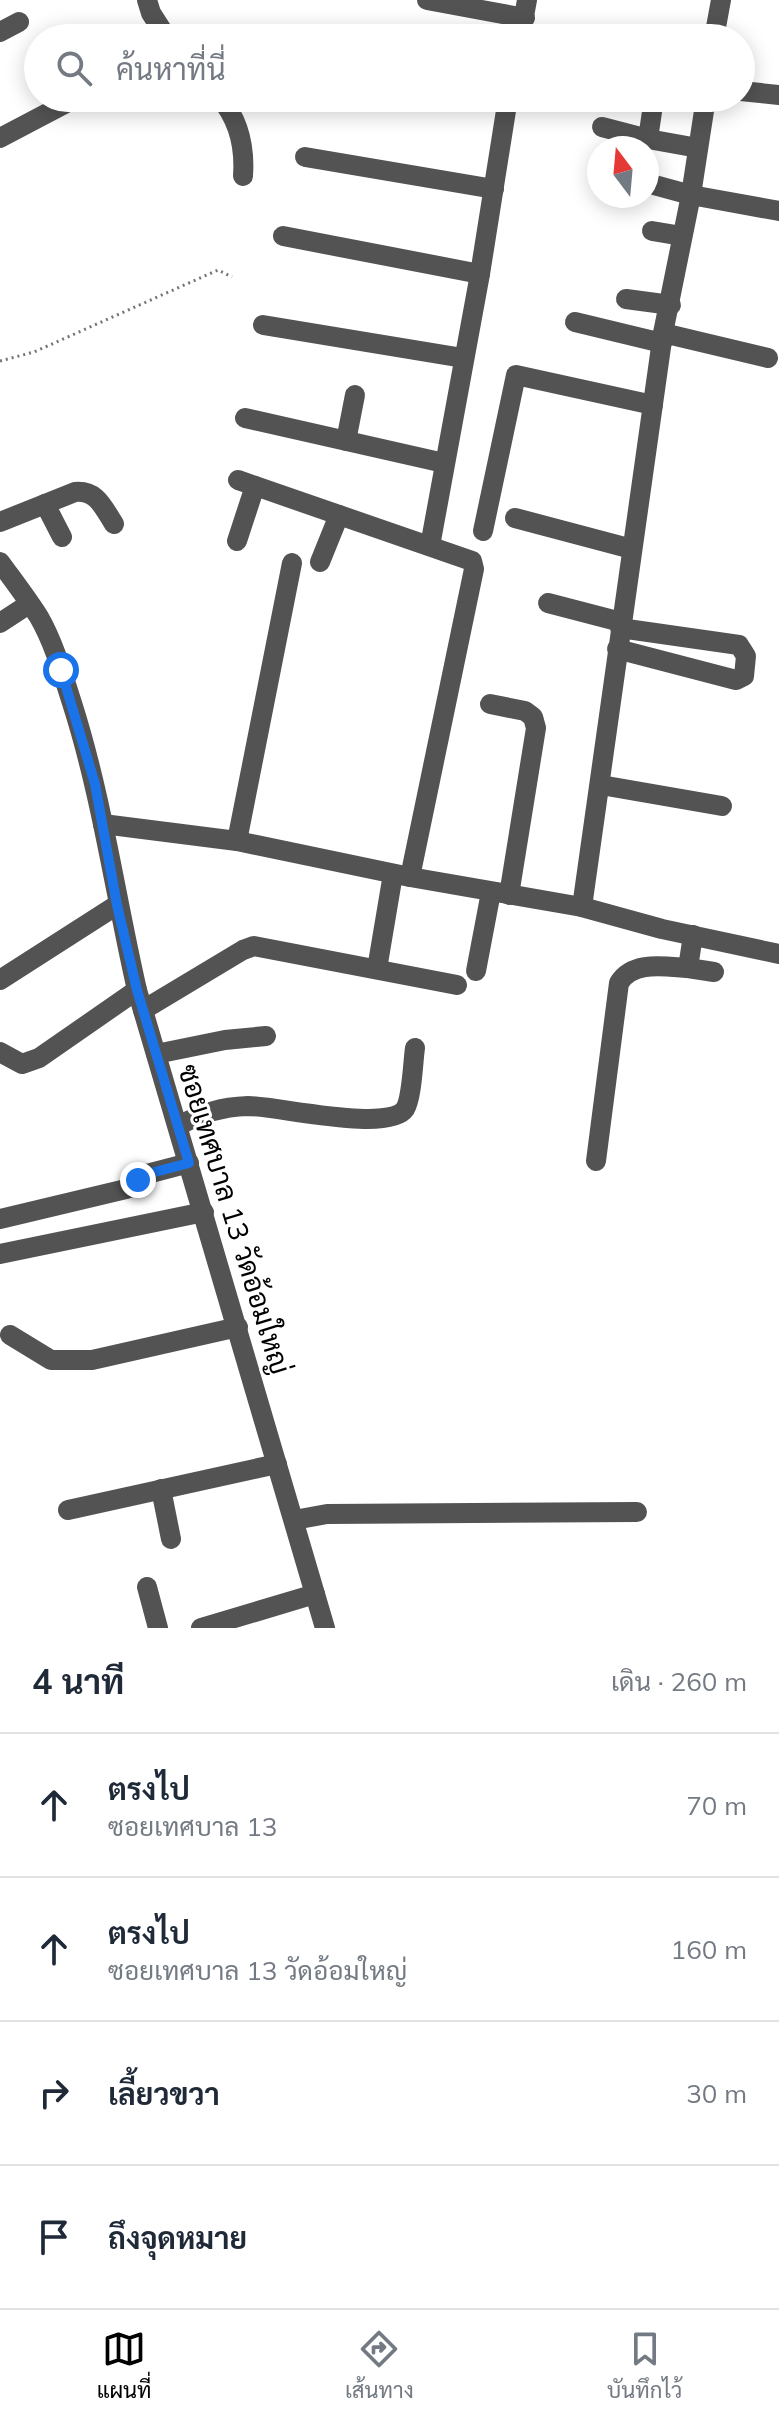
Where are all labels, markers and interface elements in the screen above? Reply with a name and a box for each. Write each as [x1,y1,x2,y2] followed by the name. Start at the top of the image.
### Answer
[24,24,755,112] search box
[52,46,96,90] icon: search
[116,50,226,88] text: ค้นหาที่นี่
[587,136,659,208] north arrow
[43,652,79,688] route start
[170,1059,300,1379] street label: ซอยเทศบาล 13 วัดอ้อมใหญ่
[120,1162,156,1198] route end
[32,1660,124,1703] text: 4 นาที
[611,1665,747,1698] text: เดิน · 260 m
[108,1770,190,1808] text: ตรงไป
[32,1783,76,1827] icon: ahead
[686,1789,747,1822] text: 70 m
[108,1810,277,1843] text: ซอยเทศบาล 13
[108,1914,190,1952] text: ตรงไป
[32,1927,76,1971] icon: ahead
[671,1933,747,1966] text: 160 m
[108,1954,407,1987] text: ซอยเทศบาล 13 วัดอ้อมใหญ่
[32,2071,76,2115] icon: right
[108,2075,220,2113] text: เลี้ยวขวา
[686,2077,747,2110] text: 30 m
[32,2215,76,2259] icon: arrive
[108,2219,247,2257] text: ถึงจุดหมาย
[97,2327,152,2404] tab: แผนที่
[345,2327,414,2404] tab: เส้นทาง
[607,2327,682,2404] tab: บันทึกไว้

